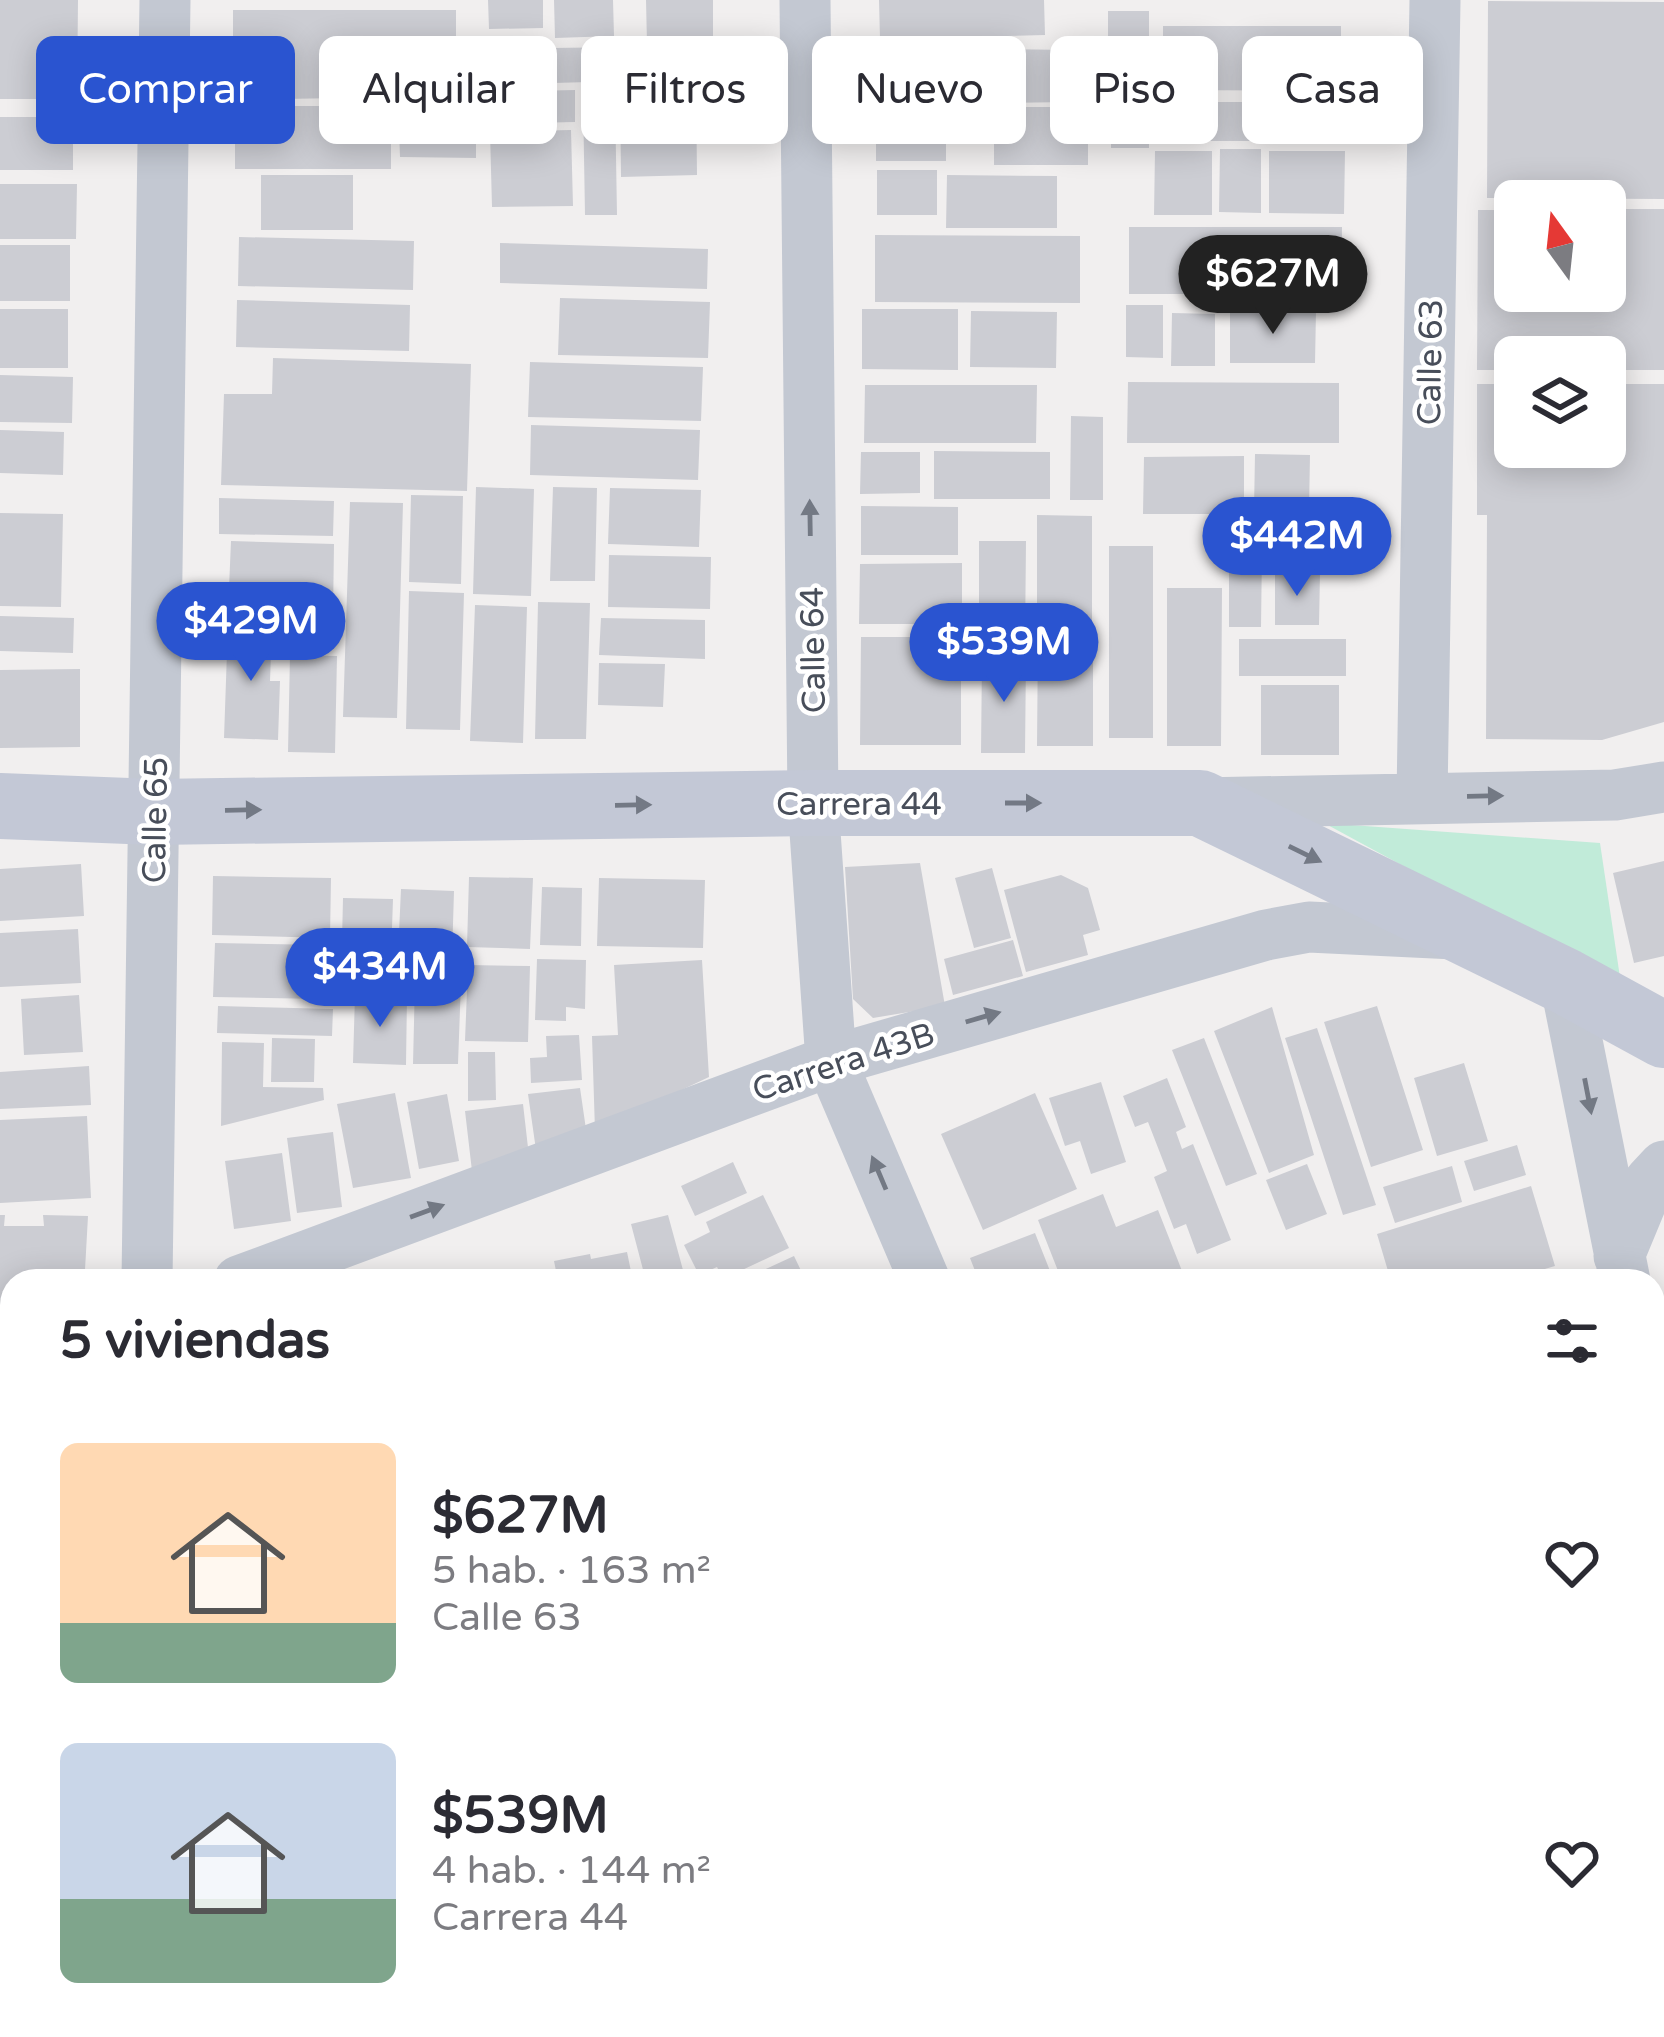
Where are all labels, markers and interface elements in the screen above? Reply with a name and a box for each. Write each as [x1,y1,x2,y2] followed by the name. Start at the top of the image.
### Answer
[36,36,295,144] chip: Comprar
[319,36,557,144] chip: Alquilar
[581,36,788,144] chip: Filtros
[812,36,1026,144] chip: Nuevo
[1050,36,1218,144] chip: Piso
[1242,36,1423,144] chip: Casa
[1494,180,1626,312] north arrow
[1494,180,1626,468] map controls
[1189,235,1357,337] pin: $627M
[1205,250,1341,297] text: $627M
[1410,298,1451,426] street label: Calle 63
[1494,336,1626,468] button: layers
[1213,497,1381,599] pin: $442M
[800,498,820,536] one-way arrow
[1229,512,1365,559] text: $442M
[167,582,335,684] pin: $429M
[793,586,834,714] street label: Calle 64
[183,597,319,644] text: $429M
[920,603,1088,705] pin: $539M
[936,618,1072,665] text: $539M
[135,756,176,884] street label: Calle 65
[776,785,942,824] street label: Carrera 44
[1467,787,1505,806] one-way arrow
[1005,793,1043,813] one-way arrow
[615,795,653,815] one-way arrow
[225,801,263,820] one-way arrow
[1288,844,1322,864] one-way arrow
[296,928,464,1030] pin: $434M
[312,943,448,990] text: $434M
[965,1007,1002,1025] one-way arrow
[748,1015,939,1110] street label: Carrera 43B
[1579,1078,1598,1116] one-way arrow
[868,1156,888,1191] one-way arrow
[409,1201,445,1219] one-way arrow
[1539,1308,1605,1374] icon: filters
[60,1310,330,1372] text: 5 viviendas
[432,1485,609,1547] text: $627M
[156,1491,300,1635] icon: home
[1539,1530,1605,1596] icon: heart
[432,1547,711,1594] text: 5 hab. · 163 m²
[432,1594,582,1641] text: Calle 63
[432,1785,609,1847] text: $539M
[156,1791,300,1935] icon: home
[1539,1830,1605,1896] icon: heart
[432,1847,711,1894] text: 4 hab. · 144 m²
[432,1894,628,1941] text: Carrera 44

